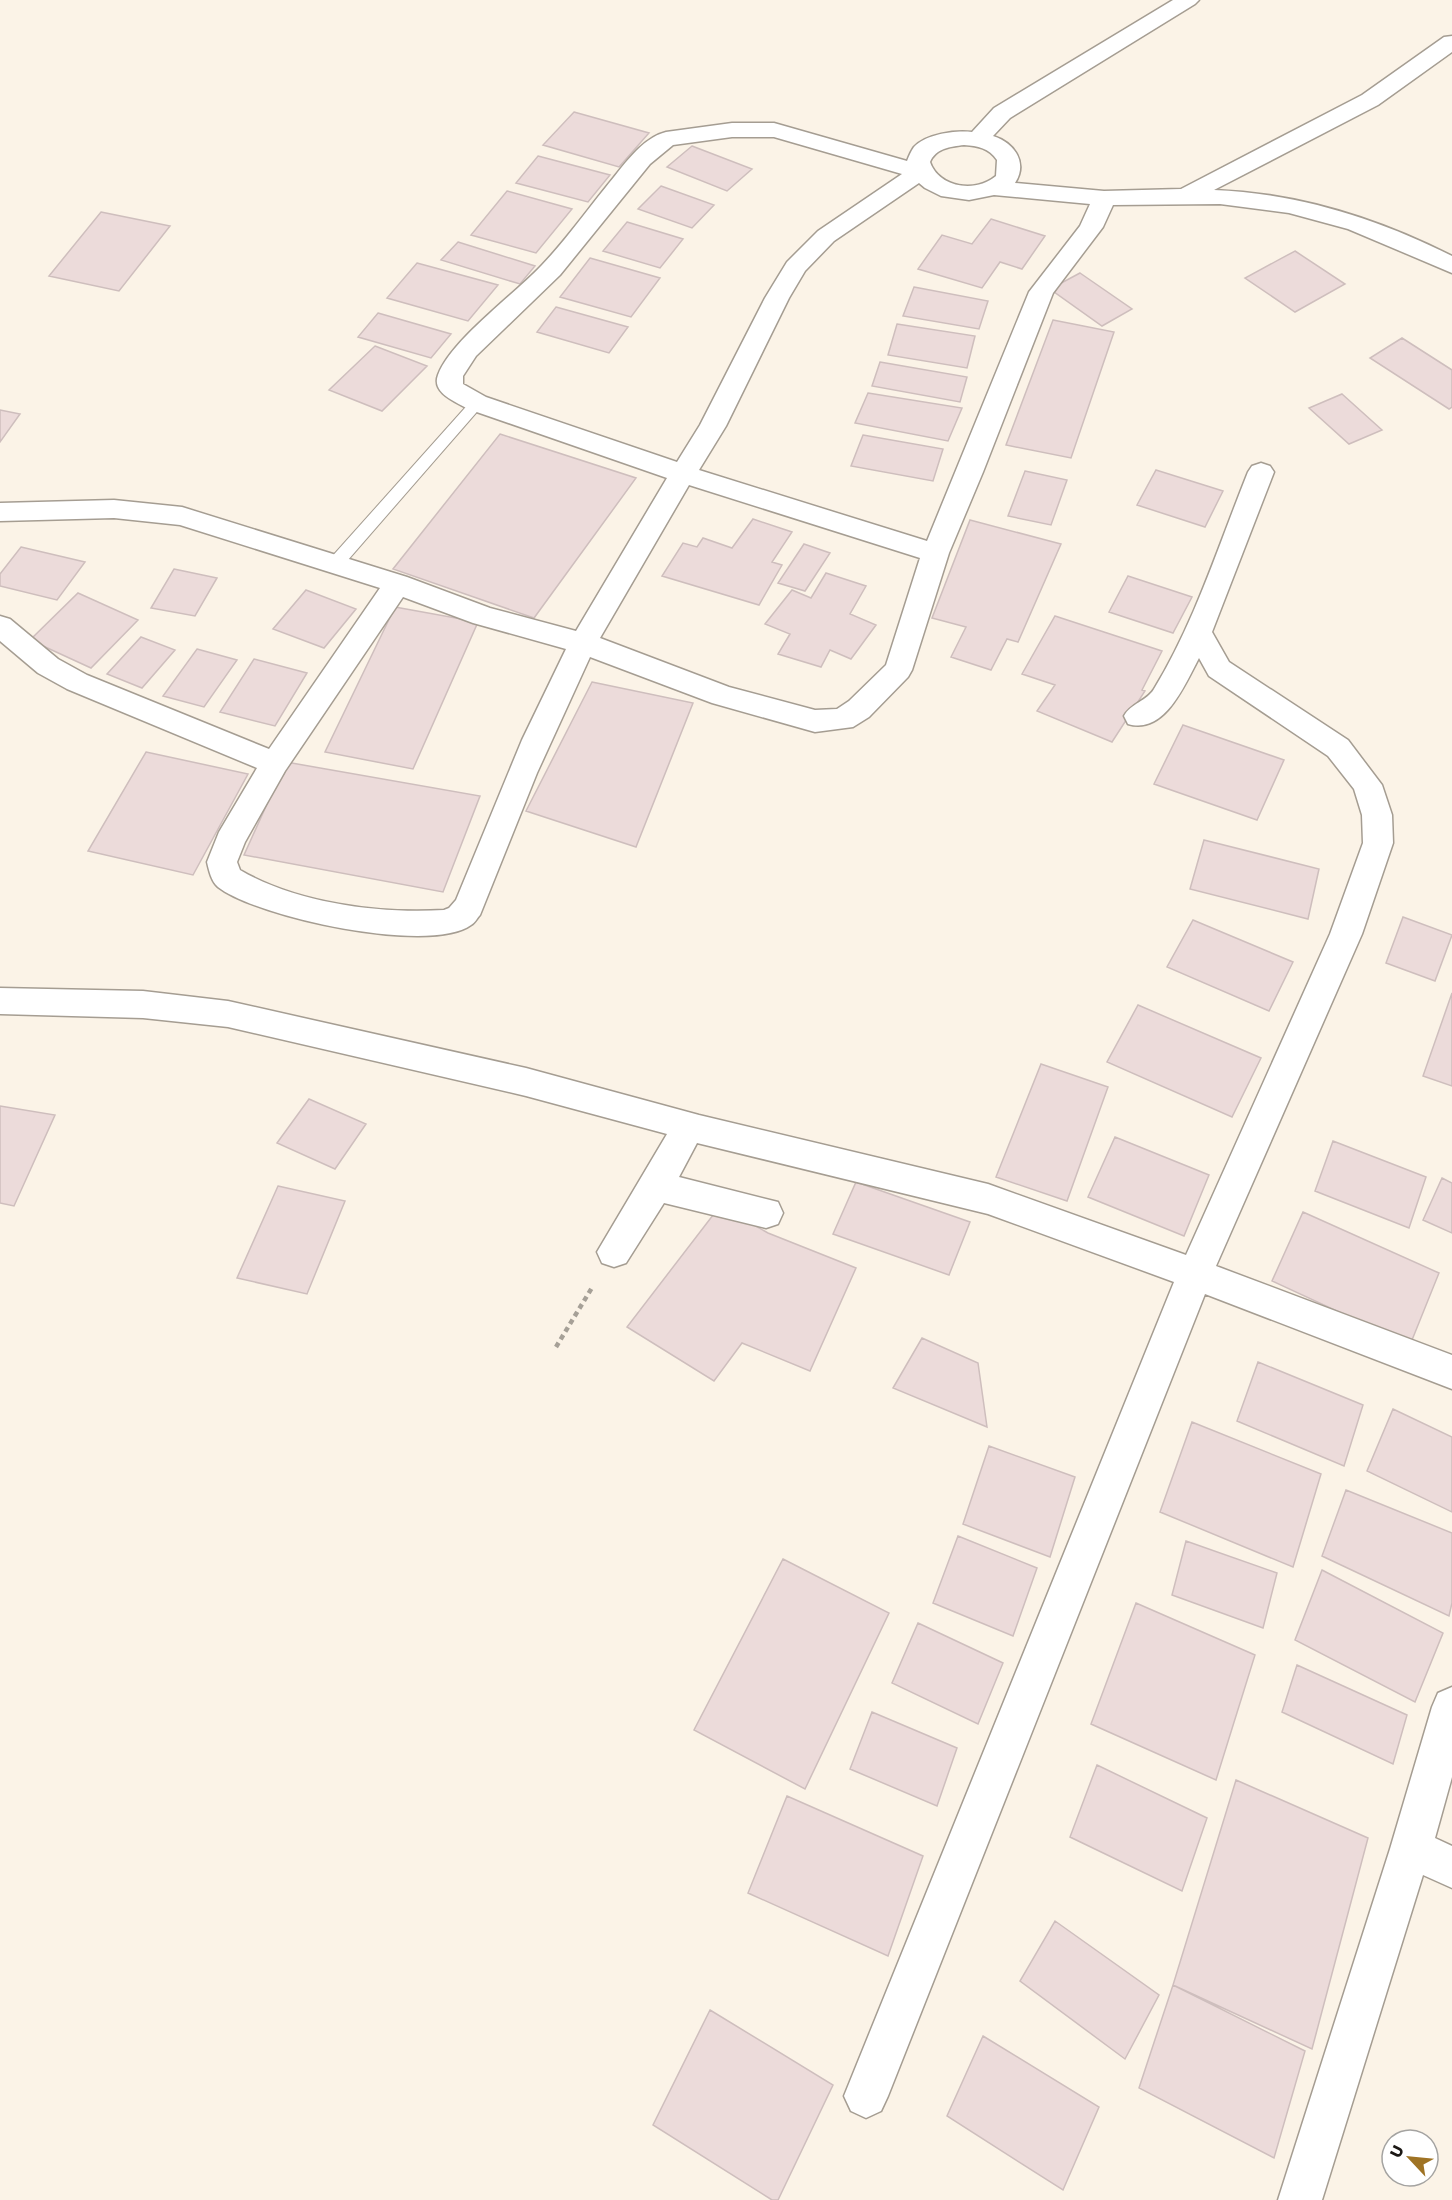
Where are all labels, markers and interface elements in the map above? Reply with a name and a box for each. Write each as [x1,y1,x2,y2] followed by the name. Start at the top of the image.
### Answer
[1380,2128,1440,2188] north arrow
[1384,2142,1410,2162] text: U

